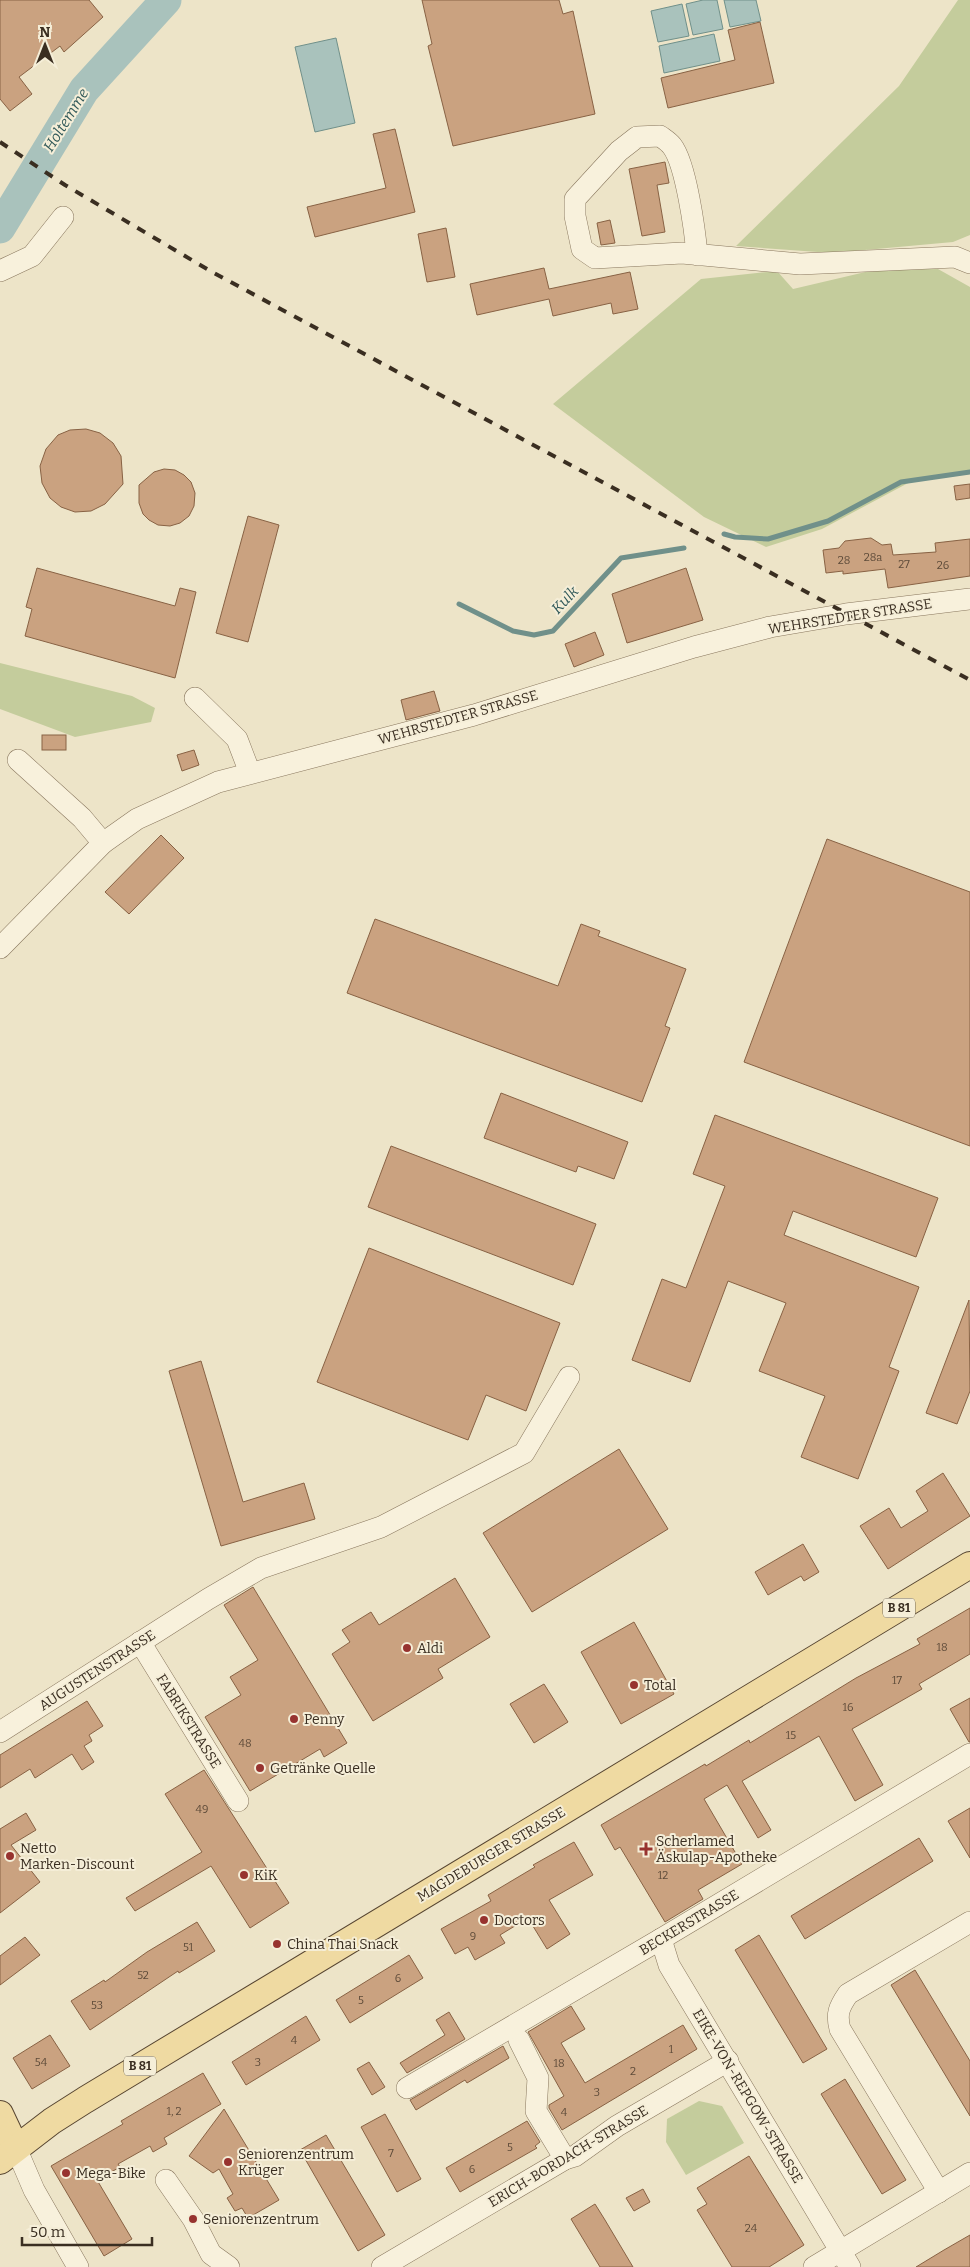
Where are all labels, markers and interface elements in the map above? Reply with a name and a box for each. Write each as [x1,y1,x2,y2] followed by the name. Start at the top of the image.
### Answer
[20,20,70,70] north arrow
[40,24,51,41] text: N
[40,85,93,155] water label: Holtemme
[864,551,882,564] house number: 28a
[838,554,850,567] house number: 28
[898,558,910,571] house number: 27
[937,559,949,572] house number: 26
[548,582,583,618] water label: Kulk
[767,595,933,638] street label: WEHRSTEDTER STRASSE
[376,686,540,748] street label: WEHRSTEDTER STRASSE
[883,1599,915,1618] road number: B 81
[36,1626,159,1714] street label: AUGUSTENSTRASSE
[417,1640,443,1657] place label: Aldi
[936,1641,948,1654] house number: 18
[401,1642,413,1654] marker: Aldi
[153,1671,225,1772] street label: FABRIKSTRASSE
[892,1674,902,1687] house number: 17
[644,1677,676,1694] place label: Total
[628,1679,640,1691] marker: Total
[843,1701,853,1714] house number: 16
[304,1711,345,1728] place label: Penny
[288,1713,300,1725] marker: Penny
[786,1729,796,1742] house number: 15
[238,1737,252,1750] house number: 48
[270,1760,376,1777] place label: Getränke Quelle
[254,1762,266,1774] marker: Getränke Quelle
[196,1803,208,1816] house number: 49
[414,1803,568,1905] street label: MAGDEBURGER STRASSE
[656,1833,777,1866] place label: Scherlamed Äskulap-Apotheke
[20,1840,134,1873] place label: Netto Marken-Discount
[640,1843,652,1855] marker: Scherlamed Äskulap-Apotheke
[4,1850,16,1862] marker: Netto Marken-Discount
[254,1867,278,1884] place label: KiK
[238,1869,250,1881] marker: KiK
[658,1869,668,1882] house number: 12
[636,1886,742,1959] street label: BECKERSTRASSE
[494,1912,545,1929] place label: Doctors
[478,1914,490,1926] marker: Doctors
[470,1930,476,1943] house number: 9
[287,1936,399,1953] place label: China Thai Snack
[271,1938,283,1950] marker: China Thai Snack
[183,1941,194,1954] house number: 51
[137,1969,149,1982] house number: 52
[395,1972,401,1985] house number: 6
[358,1994,364,2007] house number: 5
[91,1999,103,2012] house number: 53
[689,2006,806,2186] street label: EIKE-VON-REPGOW-STRASSE
[291,2034,298,2047] house number: 4
[669,2043,674,2056] house number: 1
[35,2056,48,2069] house number: 54
[124,2056,156,2076] road number: B 81
[255,2056,261,2069] house number: 3
[553,2057,565,2070] house number: 18
[630,2065,636,2078] house number: 2
[594,2086,600,2099] house number: 3
[485,2102,651,2211] street label: ERICH-BORDACH-STRASSE
[166,2105,182,2118] house number: 1, 2
[561,2106,568,2119] house number: 4
[507,2141,513,2154] house number: 5
[238,2146,354,2179] place label: Seniorenzentrum Krüger
[388,2147,394,2160] house number: 7
[222,2156,234,2168] marker: Seniorenzentrum Krüger
[469,2163,475,2176] house number: 6
[76,2165,146,2182] place label: Mega-Bike
[60,2167,72,2179] marker: Mega-Bike
[203,2211,319,2228] place label: Seniorenzentrum
[187,2213,199,2225] marker: Seniorenzentrum
[22,2214,152,2246] scale bar
[745,2222,758,2235] house number: 24
[30,2223,66,2241] text: 50 m

